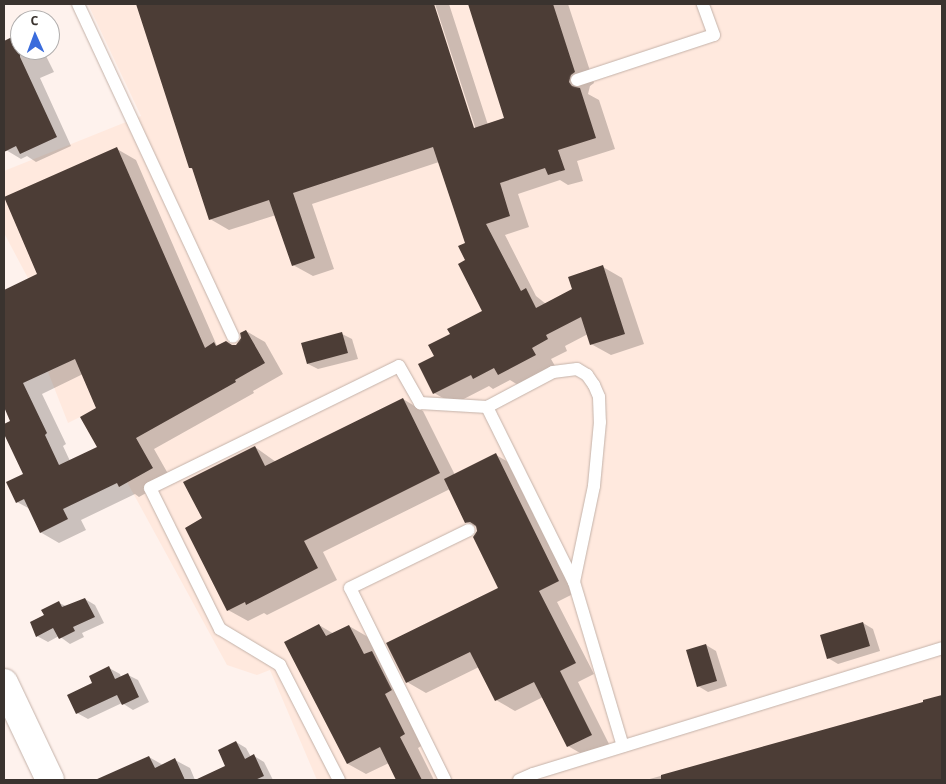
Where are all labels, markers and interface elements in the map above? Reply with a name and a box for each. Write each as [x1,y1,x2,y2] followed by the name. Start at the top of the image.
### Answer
[10,10,60,60] north arrow
[30,14,39,28] text: С

